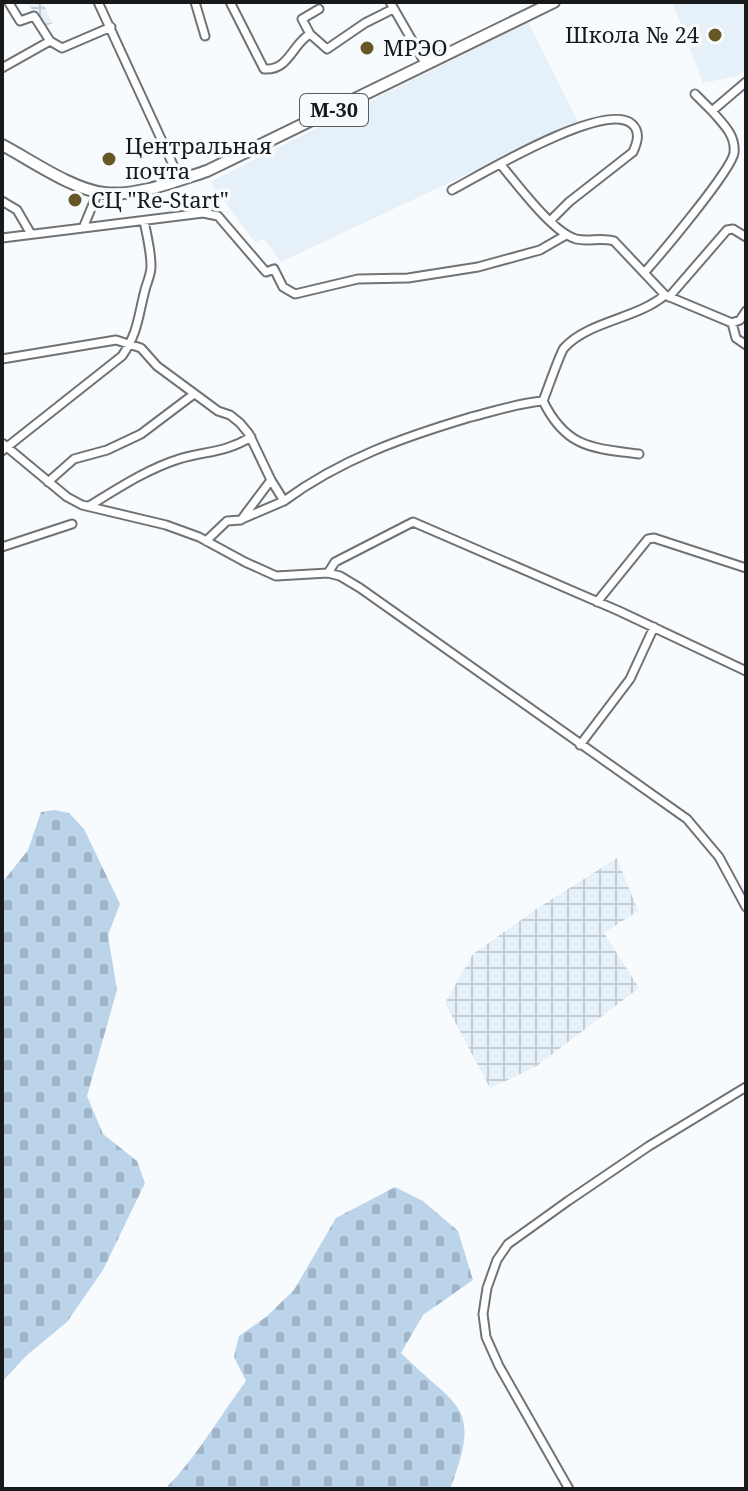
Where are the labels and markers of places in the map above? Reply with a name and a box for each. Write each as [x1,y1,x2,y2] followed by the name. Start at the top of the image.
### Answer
[565,19,699,49] place label: Школа № 24
[706,26,724,44] marker: Школа № 24
[383,32,448,62] place label: МРЭО
[358,39,376,57] marker: МРЭО
[125,130,272,185] place label: Центральная почта
[100,150,118,168] marker: Центральная почта
[91,184,229,214] place label: СЦ "Re-Start"
[66,191,84,209] marker: СЦ "Re-Start"

